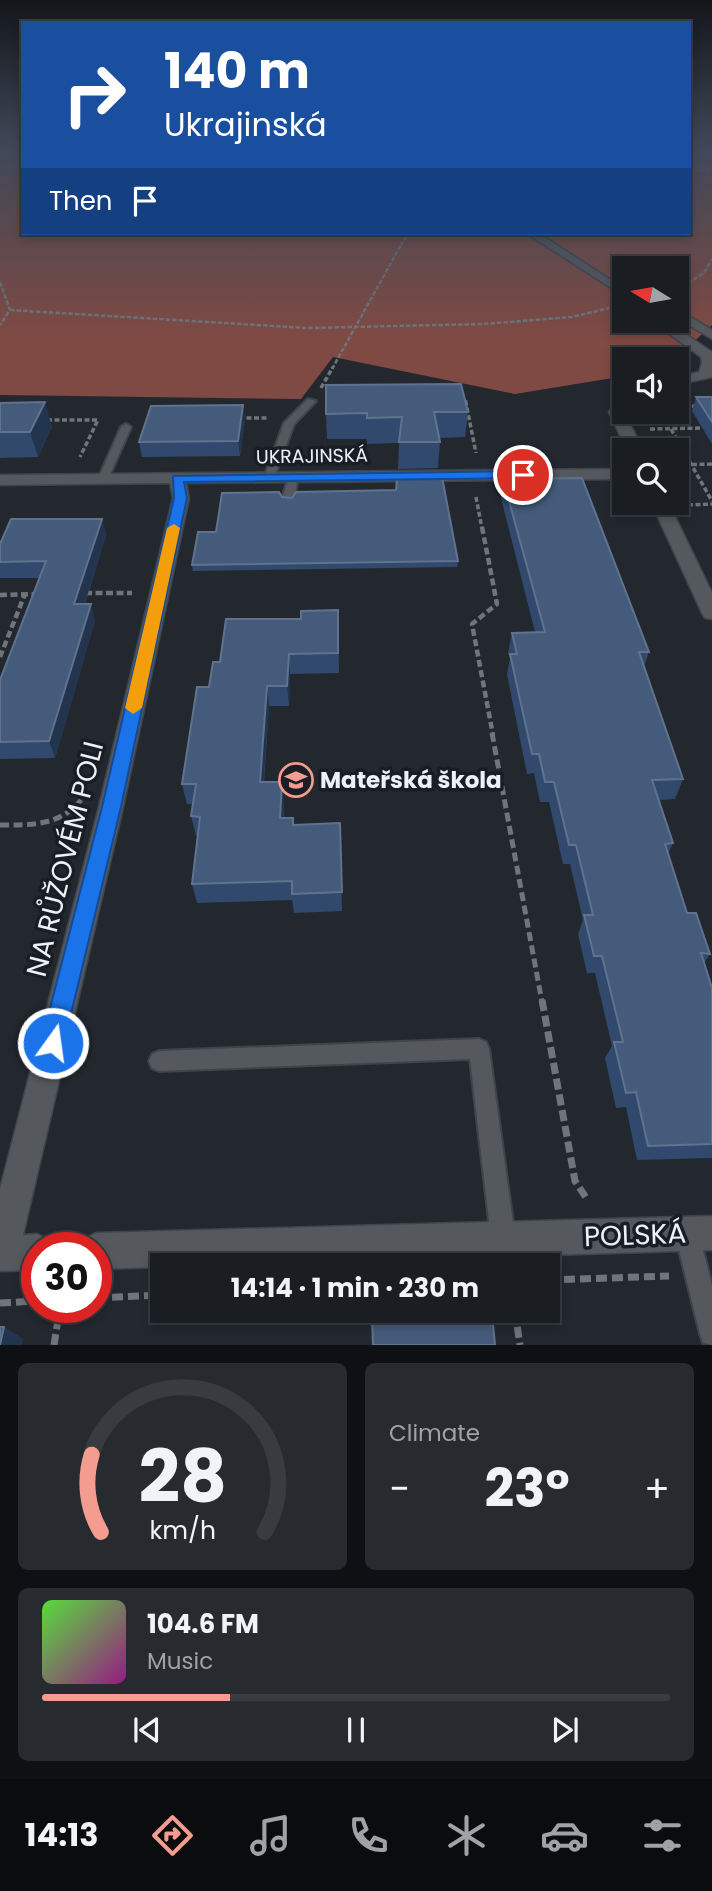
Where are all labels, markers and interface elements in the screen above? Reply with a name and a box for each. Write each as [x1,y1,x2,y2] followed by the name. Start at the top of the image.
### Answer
[164,37,310,105] text: 140 m
[49,49,140,140] icon: right
[164,102,327,147] text: Ukrajinská
[126,182,164,220] icon: arrive
[49,183,112,219] text: Then
[612,256,690,332] north arrow
[612,256,689,515] map controls
[612,347,689,424] button: sound
[612,438,689,515] button: search
[256,442,368,470] street label: UKRAJINSKÁ
[493,445,553,505] pin
[504,456,542,494] icon: arrive
[17,737,113,981] street label: NA RŮŽOVÉM POLI
[277,761,315,799] school or university icon: Mateřská škola
[320,764,502,796] place label: Mateřská škola
[16,1006,90,1080] position arrow
[583,1214,687,1256] street label: POLSKÁ
[21,1232,112,1323] speed limit sign: 30
[231,1270,479,1306] text: 14:14 · 1 min · 230 m
[389,1417,480,1449] text: Climate
[138,1427,227,1528] text: 28
[484,1452,570,1525] text: 23°
[389,1462,410,1515] text: −
[644,1462,670,1515] text: +
[149,1513,216,1548] text: km/h
[147,1606,259,1642] text: 104.6 FM
[147,1645,213,1677] text: Music
[128,1711,166,1749] icon: previous
[337,1711,375,1749] icon: pause
[546,1711,584,1749] icon: next
[148,1811,197,1860] icon: directions
[246,1811,295,1860] icon: music
[344,1811,393,1860] icon: phone
[442,1811,491,1860] icon: climate
[540,1811,589,1860] icon: car
[638,1811,687,1860] icon: filters
[25,1812,99,1857] text: 14:13

